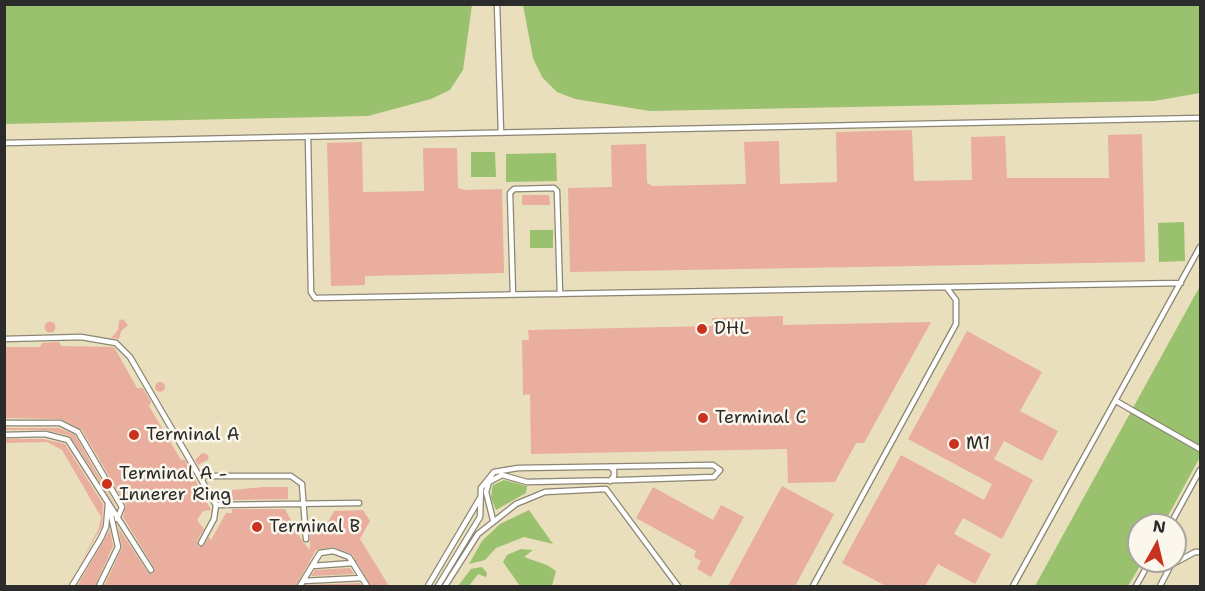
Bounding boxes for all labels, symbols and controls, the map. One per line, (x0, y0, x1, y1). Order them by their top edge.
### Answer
place label: DHL (714, 318, 749, 340)
marker: DHL (695, 322, 709, 336)
place label: Terminal C (715, 407, 807, 429)
marker: Terminal C (696, 411, 710, 425)
place label: Terminal A (146, 424, 240, 446)
marker: Terminal A (127, 428, 141, 442)
place label: M1 (966, 433, 990, 455)
marker: M1 (947, 437, 961, 451)
place label: Terminal A - Innerer Ring (119, 463, 231, 506)
marker: Terminal A - Innerer Ring (100, 477, 114, 491)
north arrow (1127, 513, 1187, 573)
text: N (1152, 515, 1167, 538)
place label: Terminal B (269, 516, 360, 538)
marker: Terminal B (250, 520, 264, 534)

